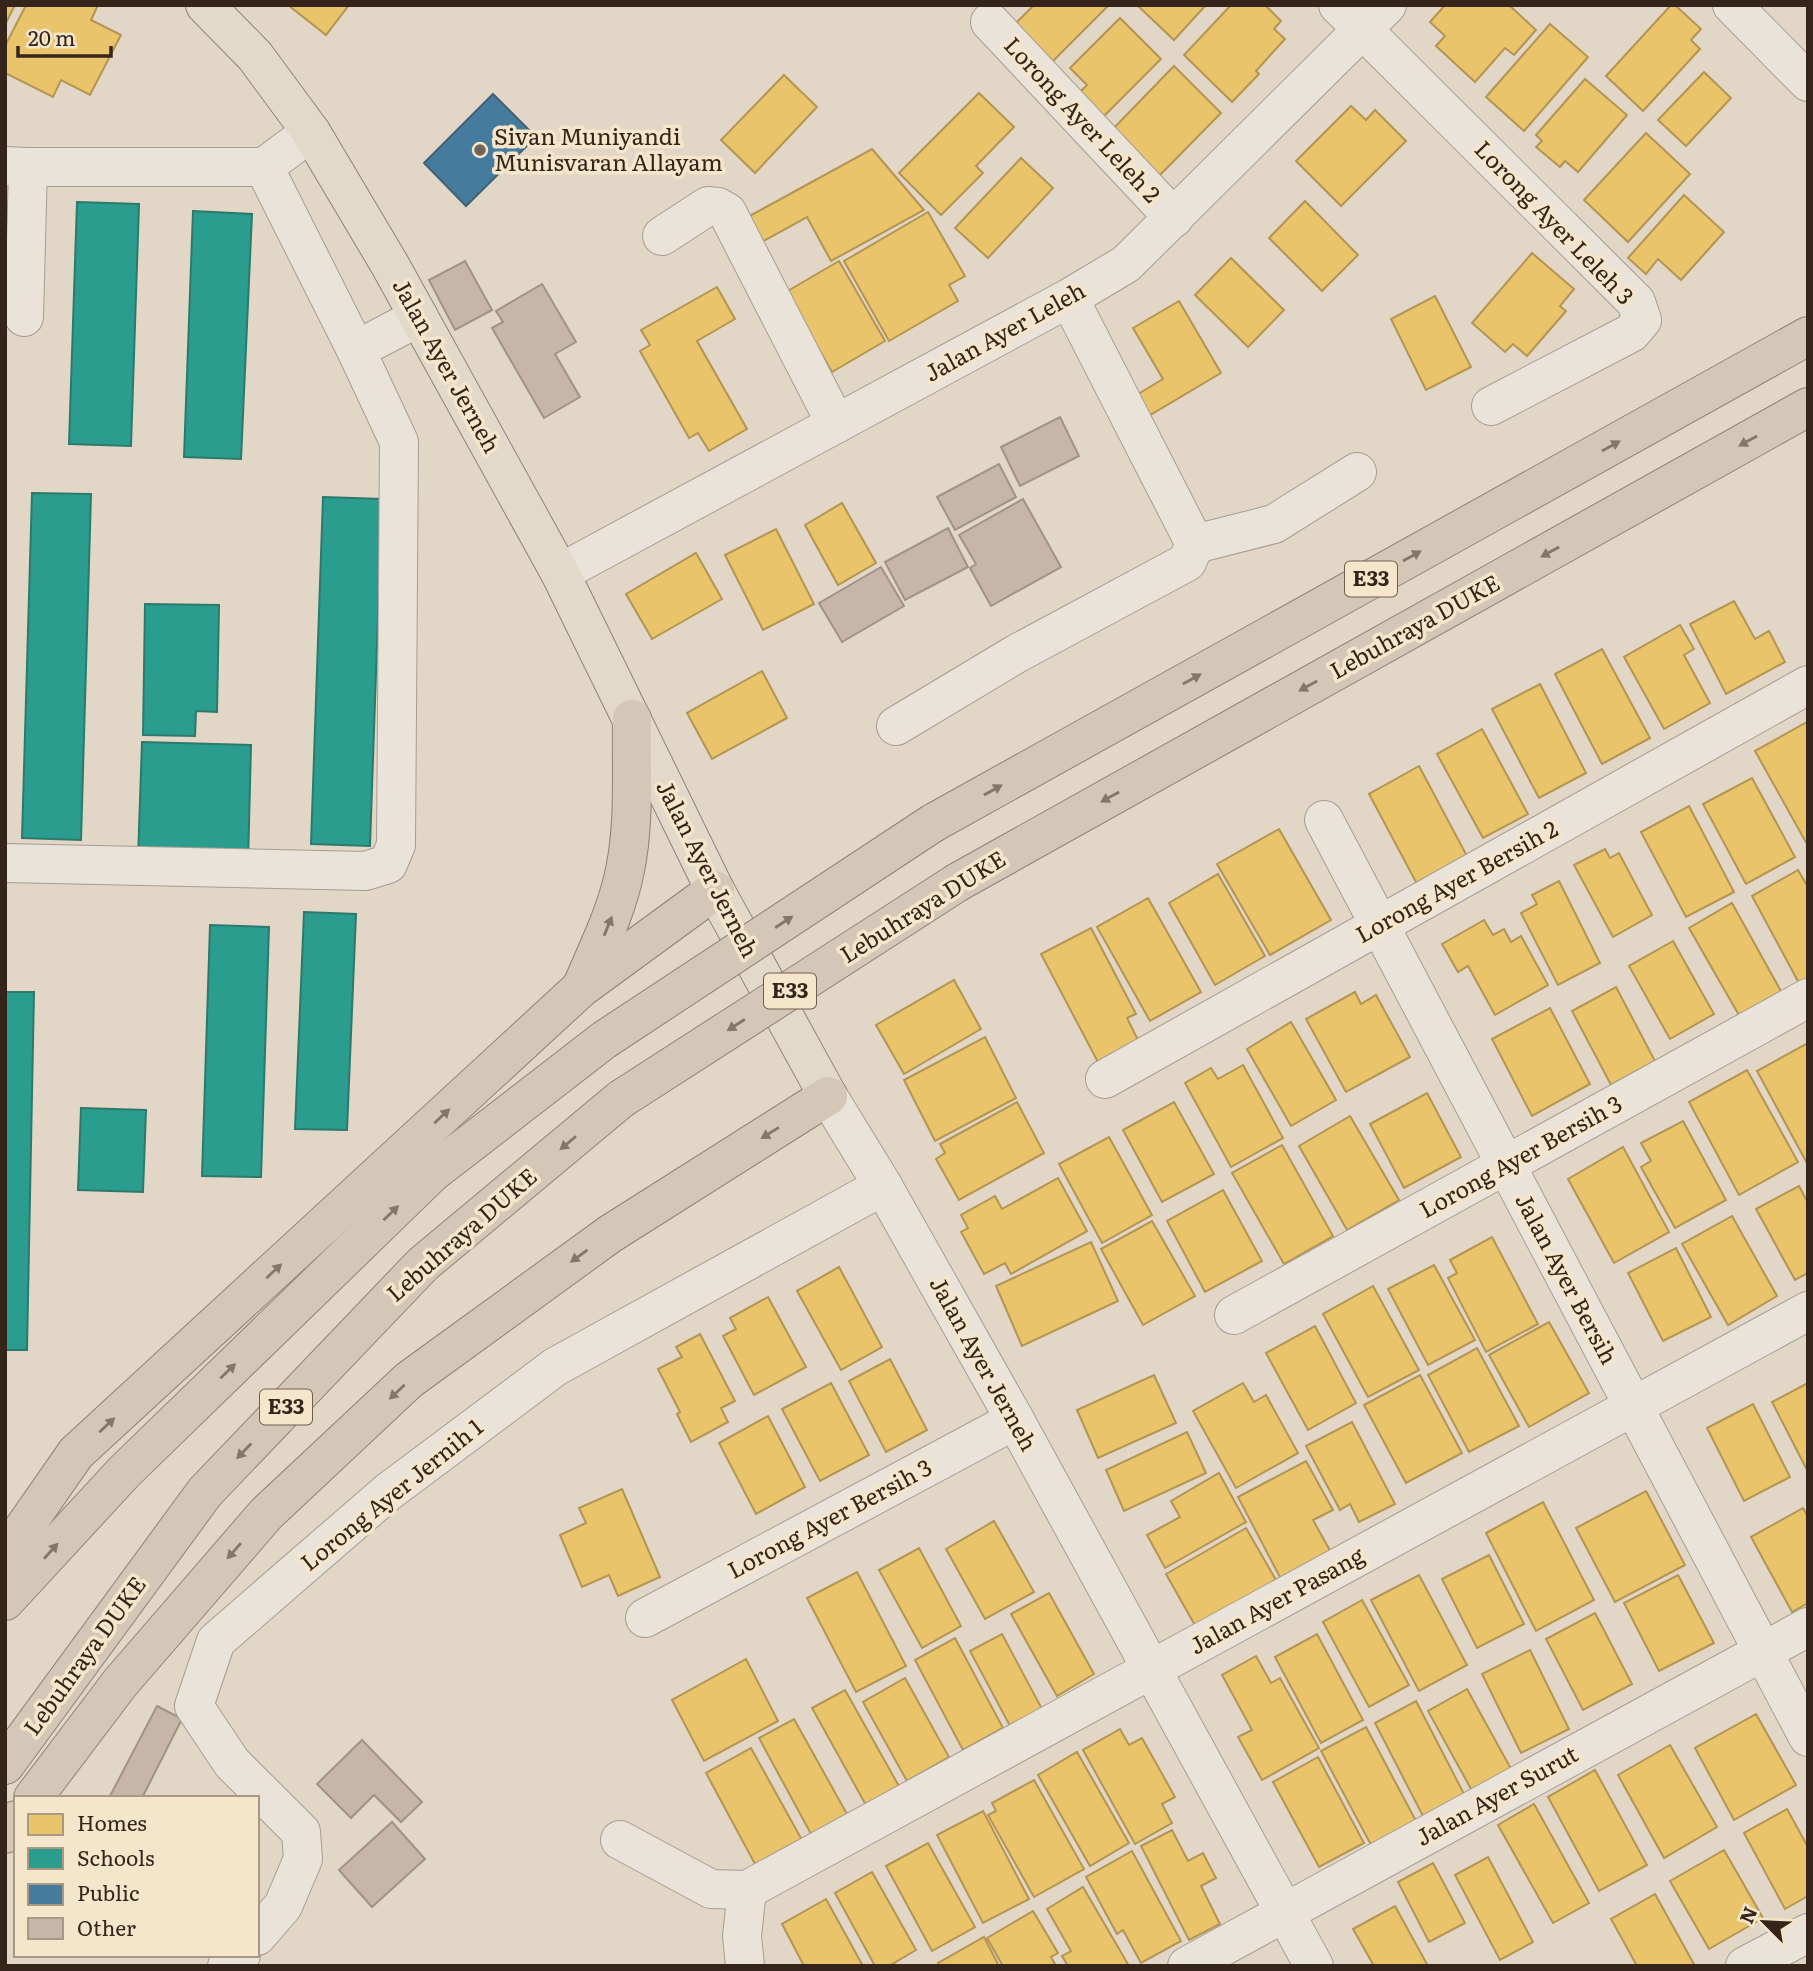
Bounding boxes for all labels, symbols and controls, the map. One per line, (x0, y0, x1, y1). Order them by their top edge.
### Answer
scale bar (18, 14, 110, 58)
text: 20 m (28, 21, 75, 52)
street label: Lorong Ayer Leleh 2 (997, 28, 1170, 209)
place label: Sivan Muniyandi Munisvaran Allayam (494, 118, 723, 178)
street label: Lorong Ayer Leleh 3 (1468, 132, 1643, 311)
marker: Sivan Muniyandi Munisvaran Allayam (472, 142, 488, 158)
street label: Jalan Ayer Jerneh (386, 271, 510, 459)
street label: Jalan Ayer Leleh (917, 272, 1091, 389)
one-way arrow (1738, 435, 1758, 447)
one-way arrow (1601, 440, 1620, 452)
one-way arrow (1540, 546, 1559, 558)
one-way arrow (1402, 550, 1422, 562)
road number: E33 (1345, 562, 1397, 596)
street label: Lebuhraya DUKE (1323, 564, 1505, 686)
one-way arrow (1182, 673, 1201, 685)
one-way arrow (1298, 680, 1318, 692)
street label: Jalan Ayer Jerneh (649, 773, 768, 963)
one-way arrow (983, 784, 1003, 796)
one-way arrow (1100, 791, 1119, 803)
street label: Lorong Ayer Bersih 2 (1349, 810, 1563, 950)
street label: Lebuhraya DUKE (833, 841, 1011, 970)
one-way arrow (603, 915, 614, 936)
one-way arrow (774, 915, 794, 928)
road number: E33 (764, 974, 816, 1009)
one-way arrow (727, 1018, 746, 1031)
street label: Lorong Ayer Bersih 3 (1412, 1085, 1628, 1225)
one-way arrow (433, 1109, 450, 1125)
one-way arrow (761, 1126, 780, 1139)
one-way arrow (560, 1135, 577, 1150)
street label: Lebuhraya DUKE (378, 1159, 543, 1308)
street label: Jalan Ayer Bersih (1508, 1186, 1627, 1370)
one-way arrow (382, 1205, 399, 1221)
one-way arrow (571, 1249, 589, 1264)
one-way arrow (265, 1263, 282, 1279)
street label: Jalan Ayer Jerneh (923, 1269, 1047, 1457)
one-way arrow (219, 1364, 236, 1380)
one-way arrow (389, 1383, 406, 1399)
road number: E33 (260, 1390, 312, 1424)
street label: Lorong Ayer Jernih 1 (292, 1409, 489, 1578)
one-way arrow (98, 1417, 115, 1433)
one-way arrow (235, 1442, 252, 1459)
street label: Lorong Ayer Bersih 3 (721, 1449, 937, 1586)
street label: Jalan Ayer Pasang (1182, 1537, 1370, 1661)
one-way arrow (227, 1542, 243, 1559)
one-way arrow (43, 1543, 59, 1560)
street label: Lebuhraya DUKE (14, 1568, 153, 1741)
street label: Jalan Ayer Surut (1409, 1735, 1584, 1853)
legend (14, 1796, 259, 1957)
text: Homes (77, 1806, 147, 1837)
text: Schools (77, 1841, 155, 1872)
text: Public (77, 1876, 139, 1907)
north arrow (1729, 1887, 1799, 1957)
text: N (1732, 1902, 1764, 1928)
text: Other (77, 1911, 136, 1942)

